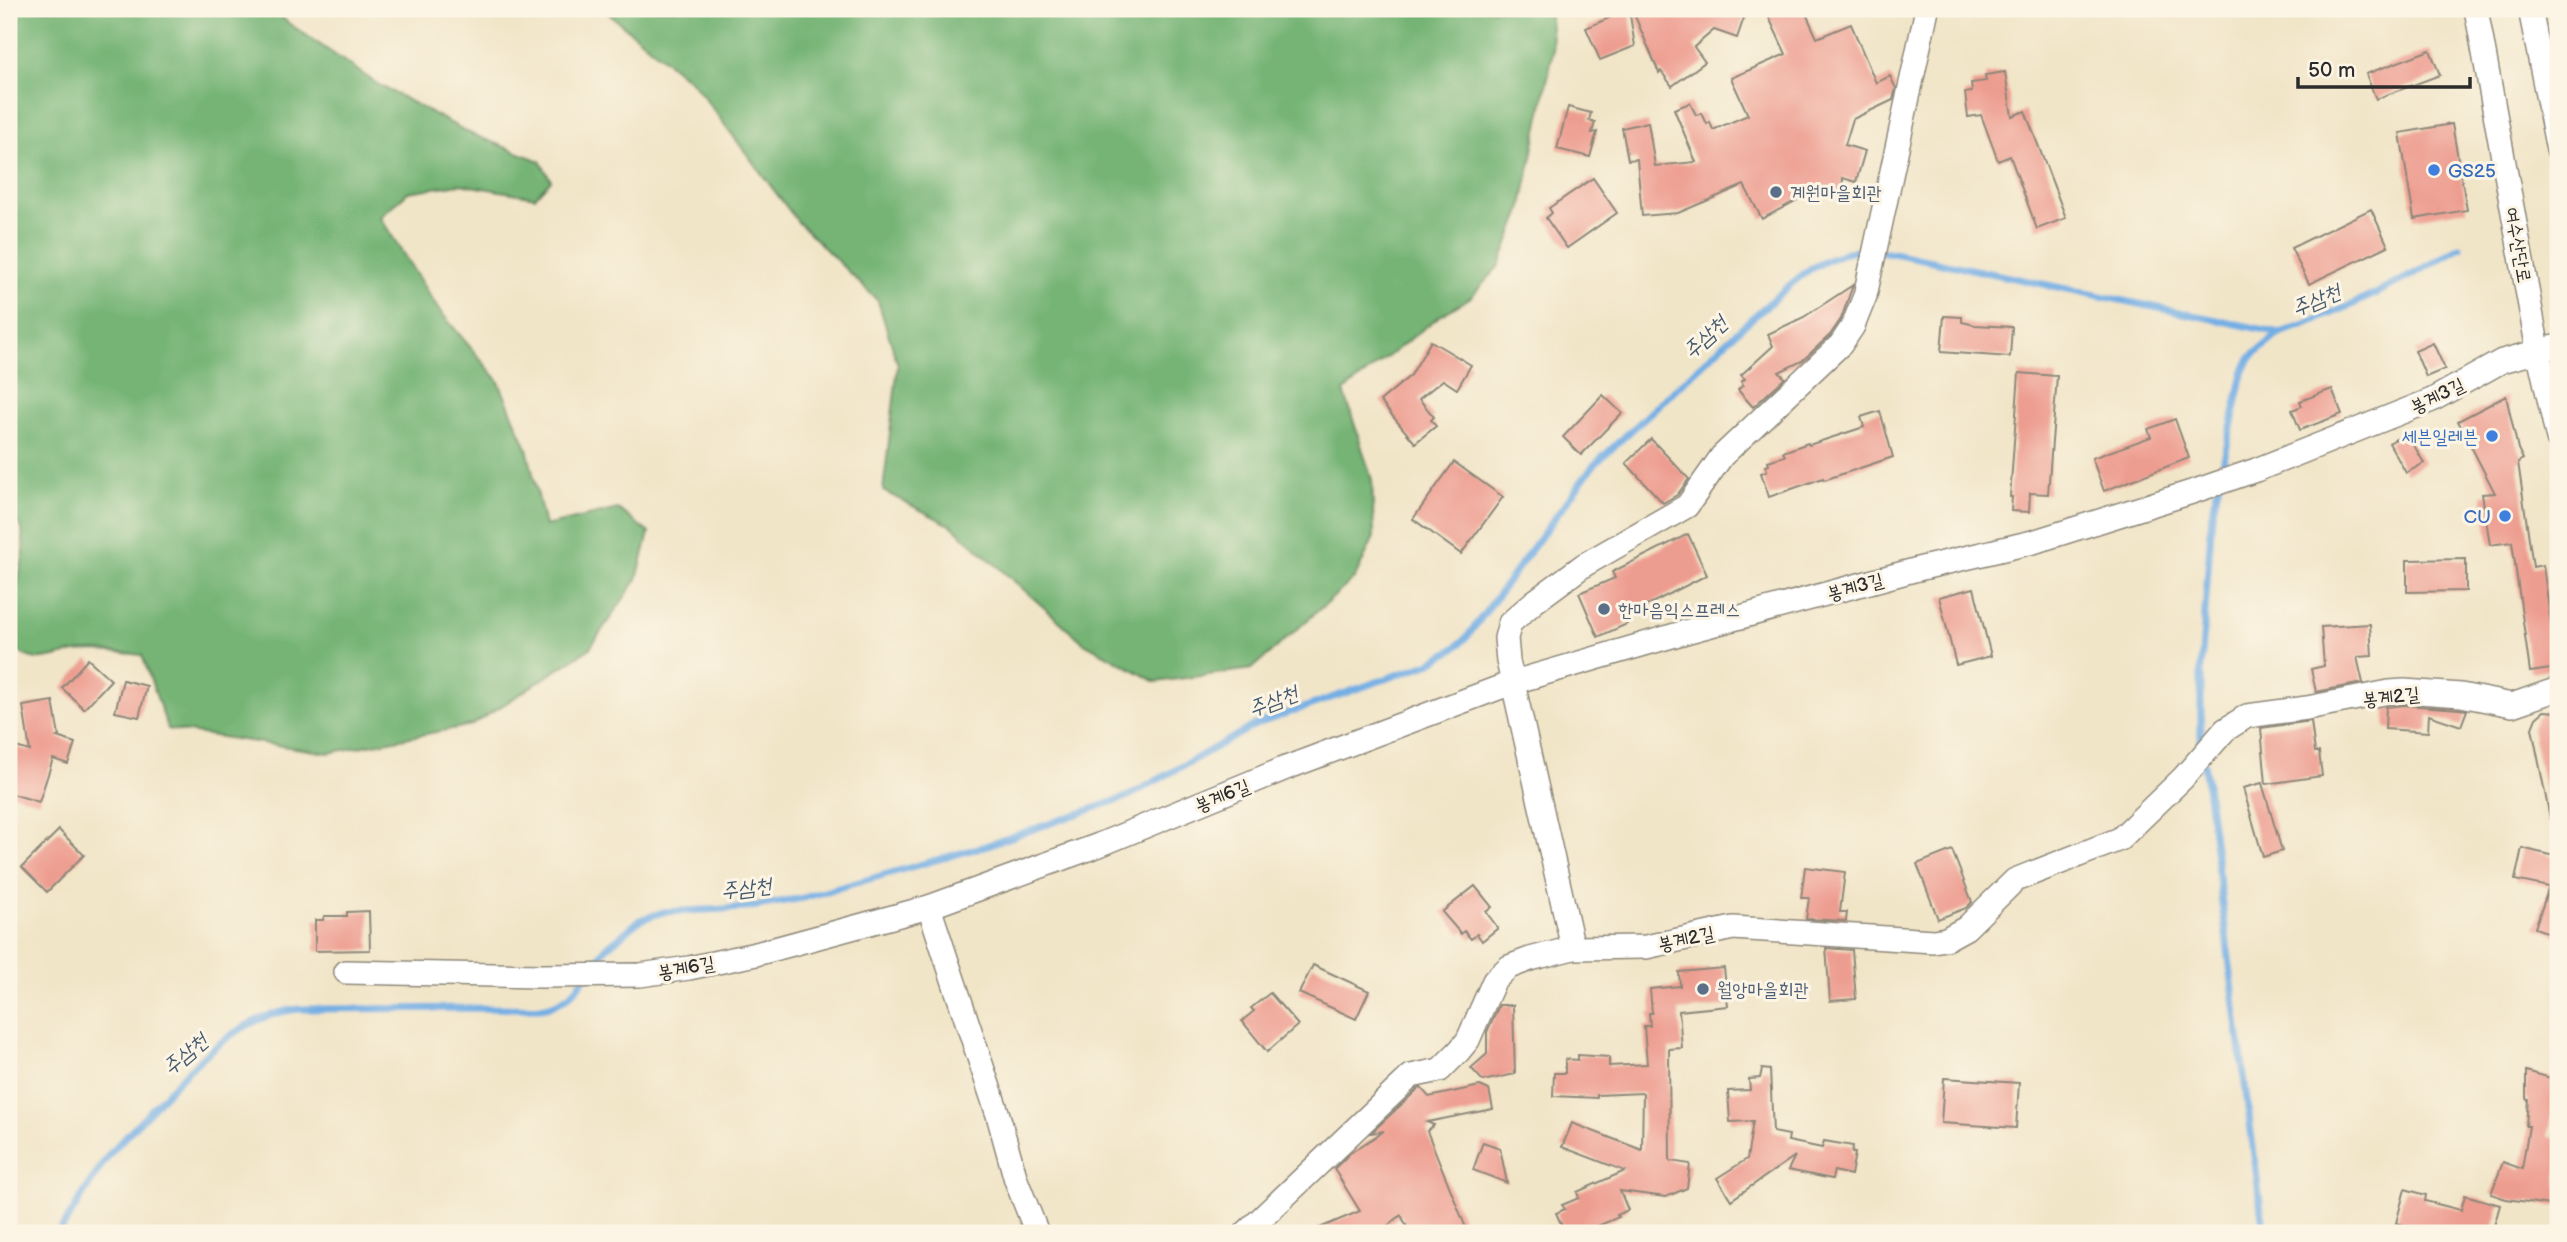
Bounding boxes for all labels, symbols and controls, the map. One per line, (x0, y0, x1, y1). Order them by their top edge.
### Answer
scale bar (2298, 46, 2469, 90)
text: 50 m (2308, 58, 2355, 83)
place label: GS25 (2448, 160, 2496, 183)
marker: GS25 (2426, 162, 2442, 178)
place label: 계원마을회관 (1790, 182, 1882, 205)
marker: 계원마을회관 (1768, 184, 1784, 200)
street label: 여수산단로 (2500, 206, 2535, 285)
water label: 주삼천 (2288, 278, 2346, 322)
water label: 주삼천 (1678, 310, 1734, 364)
street label: 봉계3길 (2407, 373, 2469, 419)
place label: 세븐일레븐 (2402, 426, 2478, 449)
marker: 세븐일레븐 (2484, 428, 2500, 444)
place label: CU (2464, 506, 2491, 529)
marker: CU (2497, 508, 2513, 524)
street label: 봉계3길 (1825, 569, 1886, 606)
place label: 한마음익스프레스 (1618, 599, 1740, 622)
marker: 한마음익스프레스 (1596, 601, 1612, 617)
water label: 주삼천 (1245, 680, 1303, 722)
street label: 봉계2길 (2362, 683, 2421, 712)
street label: 봉계6길 (1192, 775, 1254, 818)
water label: 주삼천 (719, 873, 775, 904)
street label: 봉계2길 (1656, 922, 1717, 957)
street label: 봉계6길 (656, 952, 717, 985)
place label: 월앙마을회관 (1717, 979, 1809, 1002)
marker: 월앙마을회관 (1695, 981, 1711, 997)
water label: 주삼천 (158, 1027, 214, 1080)

